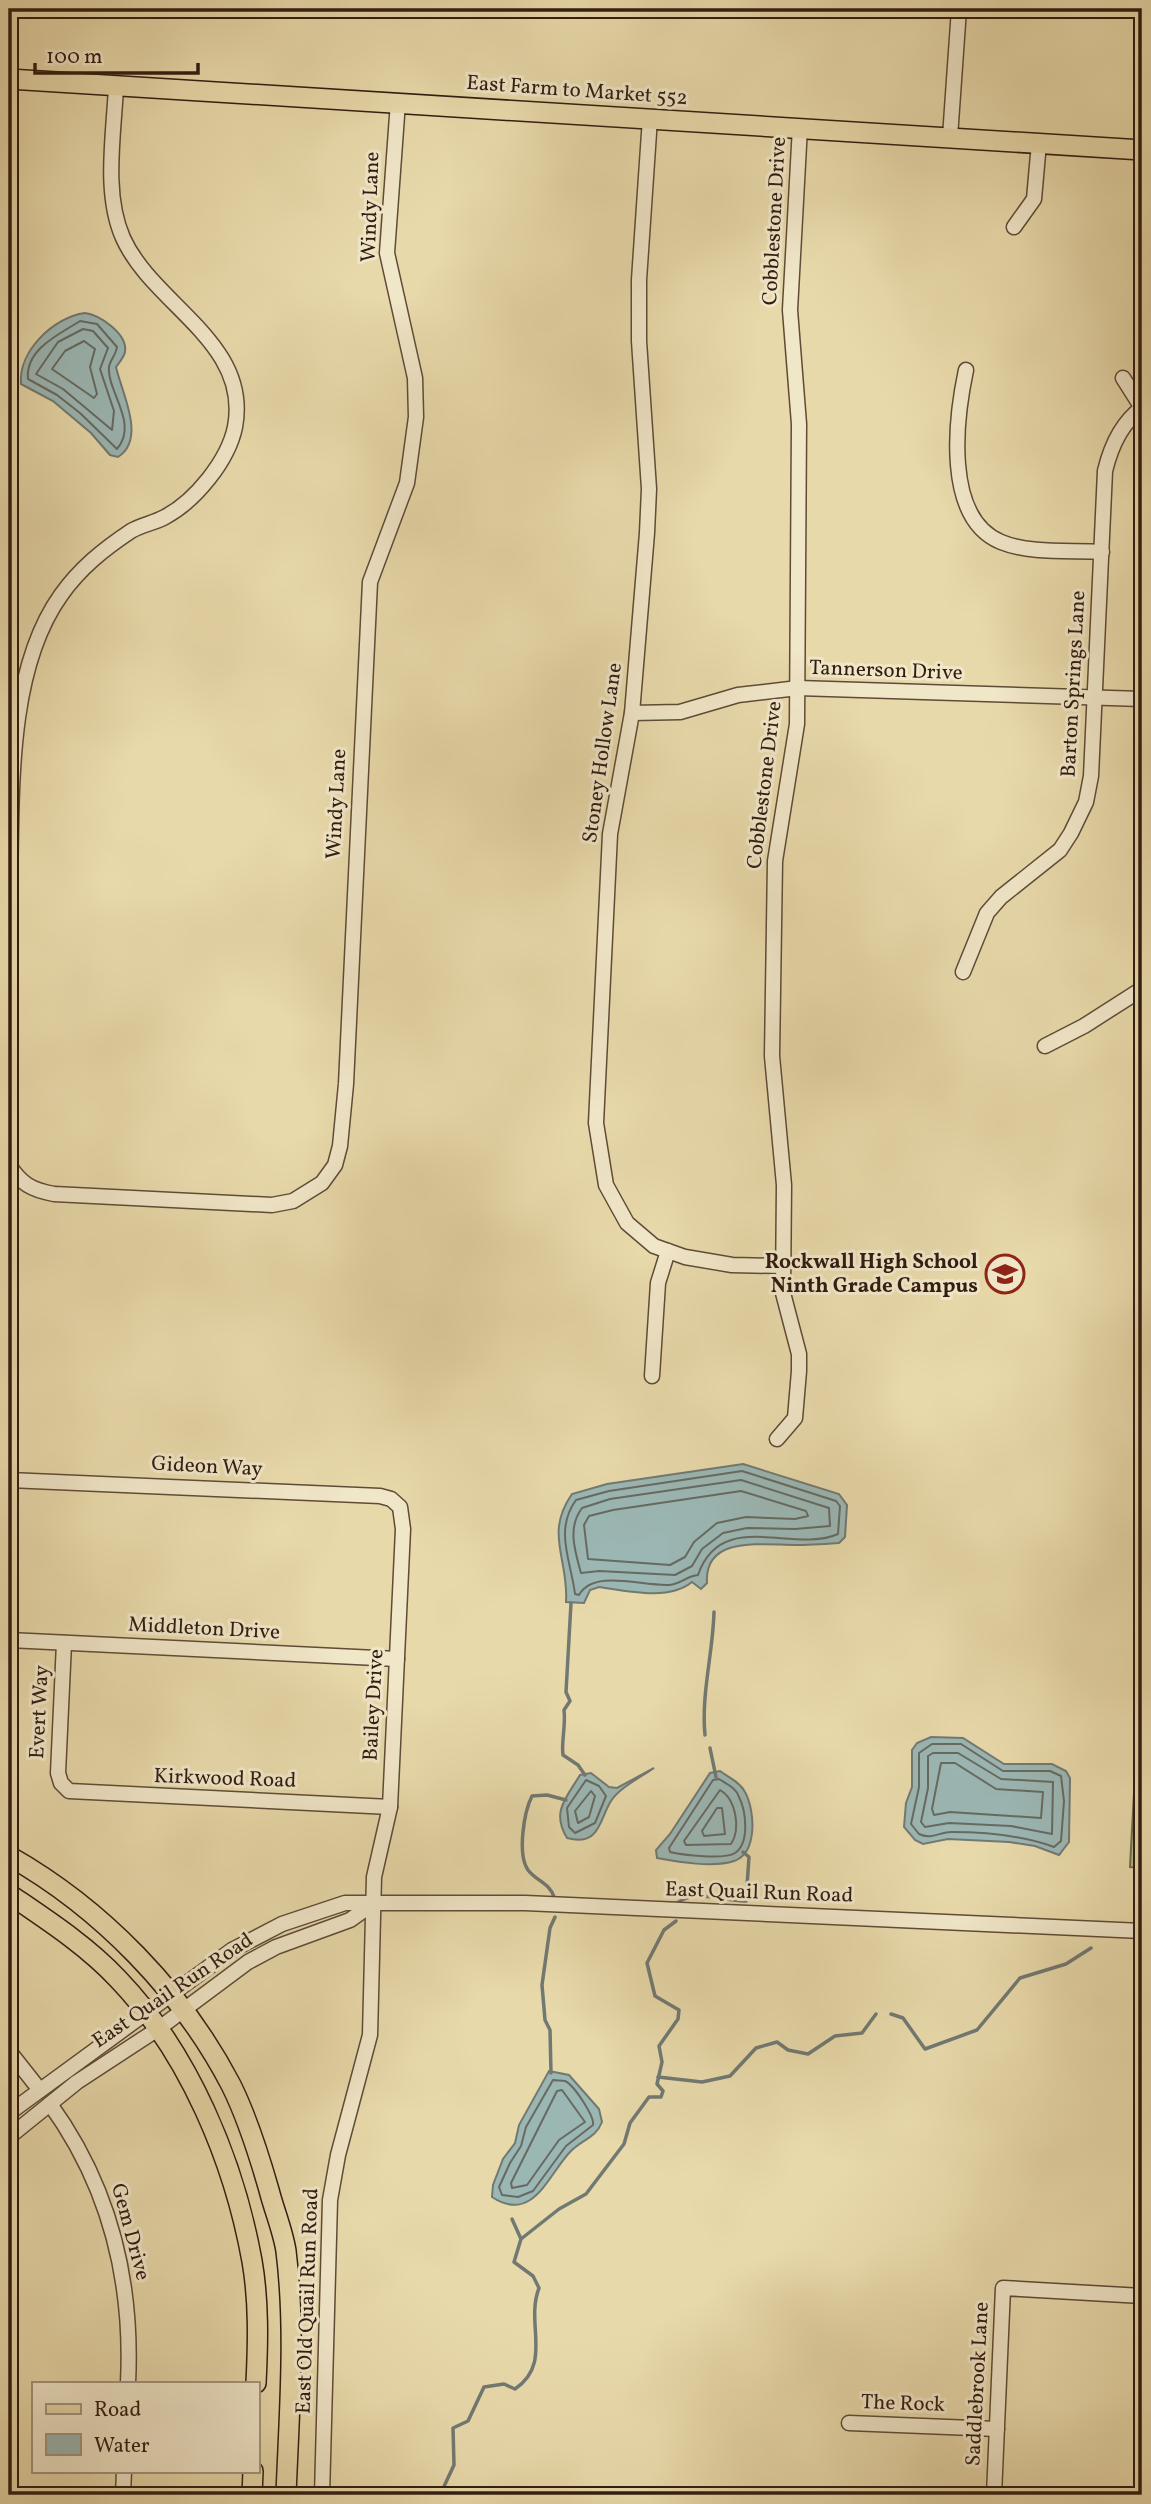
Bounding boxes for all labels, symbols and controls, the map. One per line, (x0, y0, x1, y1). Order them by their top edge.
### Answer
scale bar (35, 32, 198, 76)
text: 100 m (46, 43, 103, 72)
street label: East Farm to Market 552 (465, 69, 689, 113)
street label: Cobblestone Drive (756, 136, 794, 306)
street label: Windy Lane (355, 151, 387, 263)
street label: Barton Springs Lane (1055, 590, 1093, 778)
street label: Tannerson Drive (809, 654, 963, 688)
street label: Stoney Hollow Lane (576, 661, 630, 845)
street label: Cobblestone Drive (740, 699, 790, 871)
street label: Windy Lane (320, 748, 354, 860)
place label: Rockwall High School Ninth Grade Campus (765, 1248, 978, 1301)
school or university icon: Rockwall High School Ninth Grade Campus (984, 1253, 1026, 1295)
street label: Gideon Way (151, 1450, 264, 1484)
street label: Middleton Drive (127, 1611, 281, 1647)
street label: Bailey Drive (357, 1648, 391, 1762)
street label: Evert Way (23, 1664, 57, 1760)
street label: Kirkwood Road (153, 1762, 297, 1796)
street label: East Quail Run Road (664, 1875, 854, 1911)
street label: East Quail Run Road (87, 1926, 259, 2056)
street label: Gem Drive (103, 2180, 157, 2284)
street label: East Old Quail Run Road (290, 2187, 326, 2415)
street label: Saddlebrook Lane (959, 2301, 997, 2467)
legend (32, 2382, 259, 2472)
street label: The Rock (861, 2388, 946, 2420)
text: Road (94, 2396, 141, 2425)
text: Water (94, 2432, 150, 2461)

